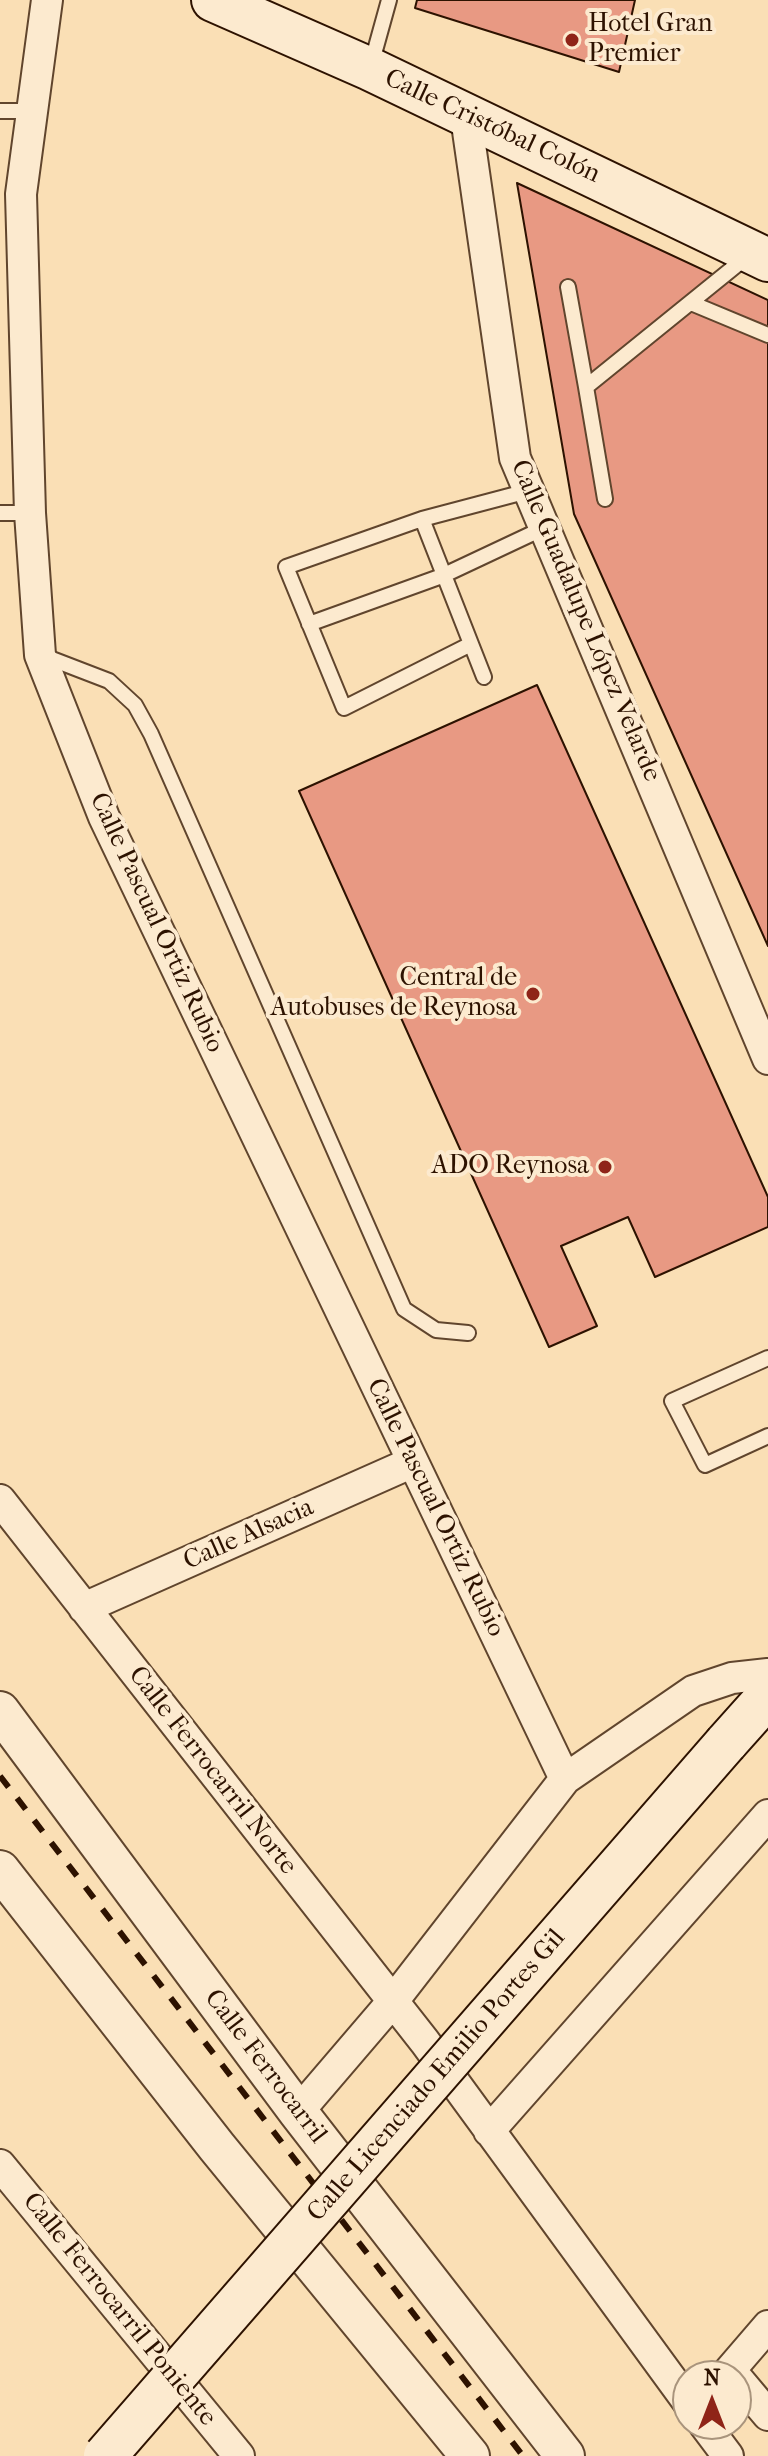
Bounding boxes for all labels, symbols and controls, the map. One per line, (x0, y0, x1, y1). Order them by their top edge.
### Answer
place label: Hotel Gran Premier (588, 9, 713, 70)
marker: Hotel Gran Premier (563, 31, 581, 49)
street label: Calle Cristóbal Colón (379, 63, 605, 191)
street label: Calle Guadalupe López Velarde (503, 456, 667, 786)
street label: Calle Pascual Ortiz Rubio (82, 788, 230, 1058)
place label: Central de Autobuses de Reynosa (271, 963, 517, 1024)
marker: Central de Autobuses de Reynosa (524, 985, 542, 1003)
place label: ADO Reynosa (432, 1151, 589, 1183)
marker: ADO Reynosa (596, 1158, 614, 1176)
street label: Calle Pascual Ortiz Rubio (359, 1374, 511, 1642)
street label: Calle Alsacia (179, 1492, 319, 1578)
street label: Calle Ferrocarril Norte (121, 1661, 303, 1881)
street label: Calle Licenciado Emilio Portes Gil (301, 1923, 573, 2229)
street label: Calle Ferrocarril (197, 1984, 333, 2150)
street label: Calle Ferrocarril Poniente (15, 2187, 223, 2433)
north arrow (672, 2360, 752, 2440)
text: N (704, 2365, 720, 2391)

